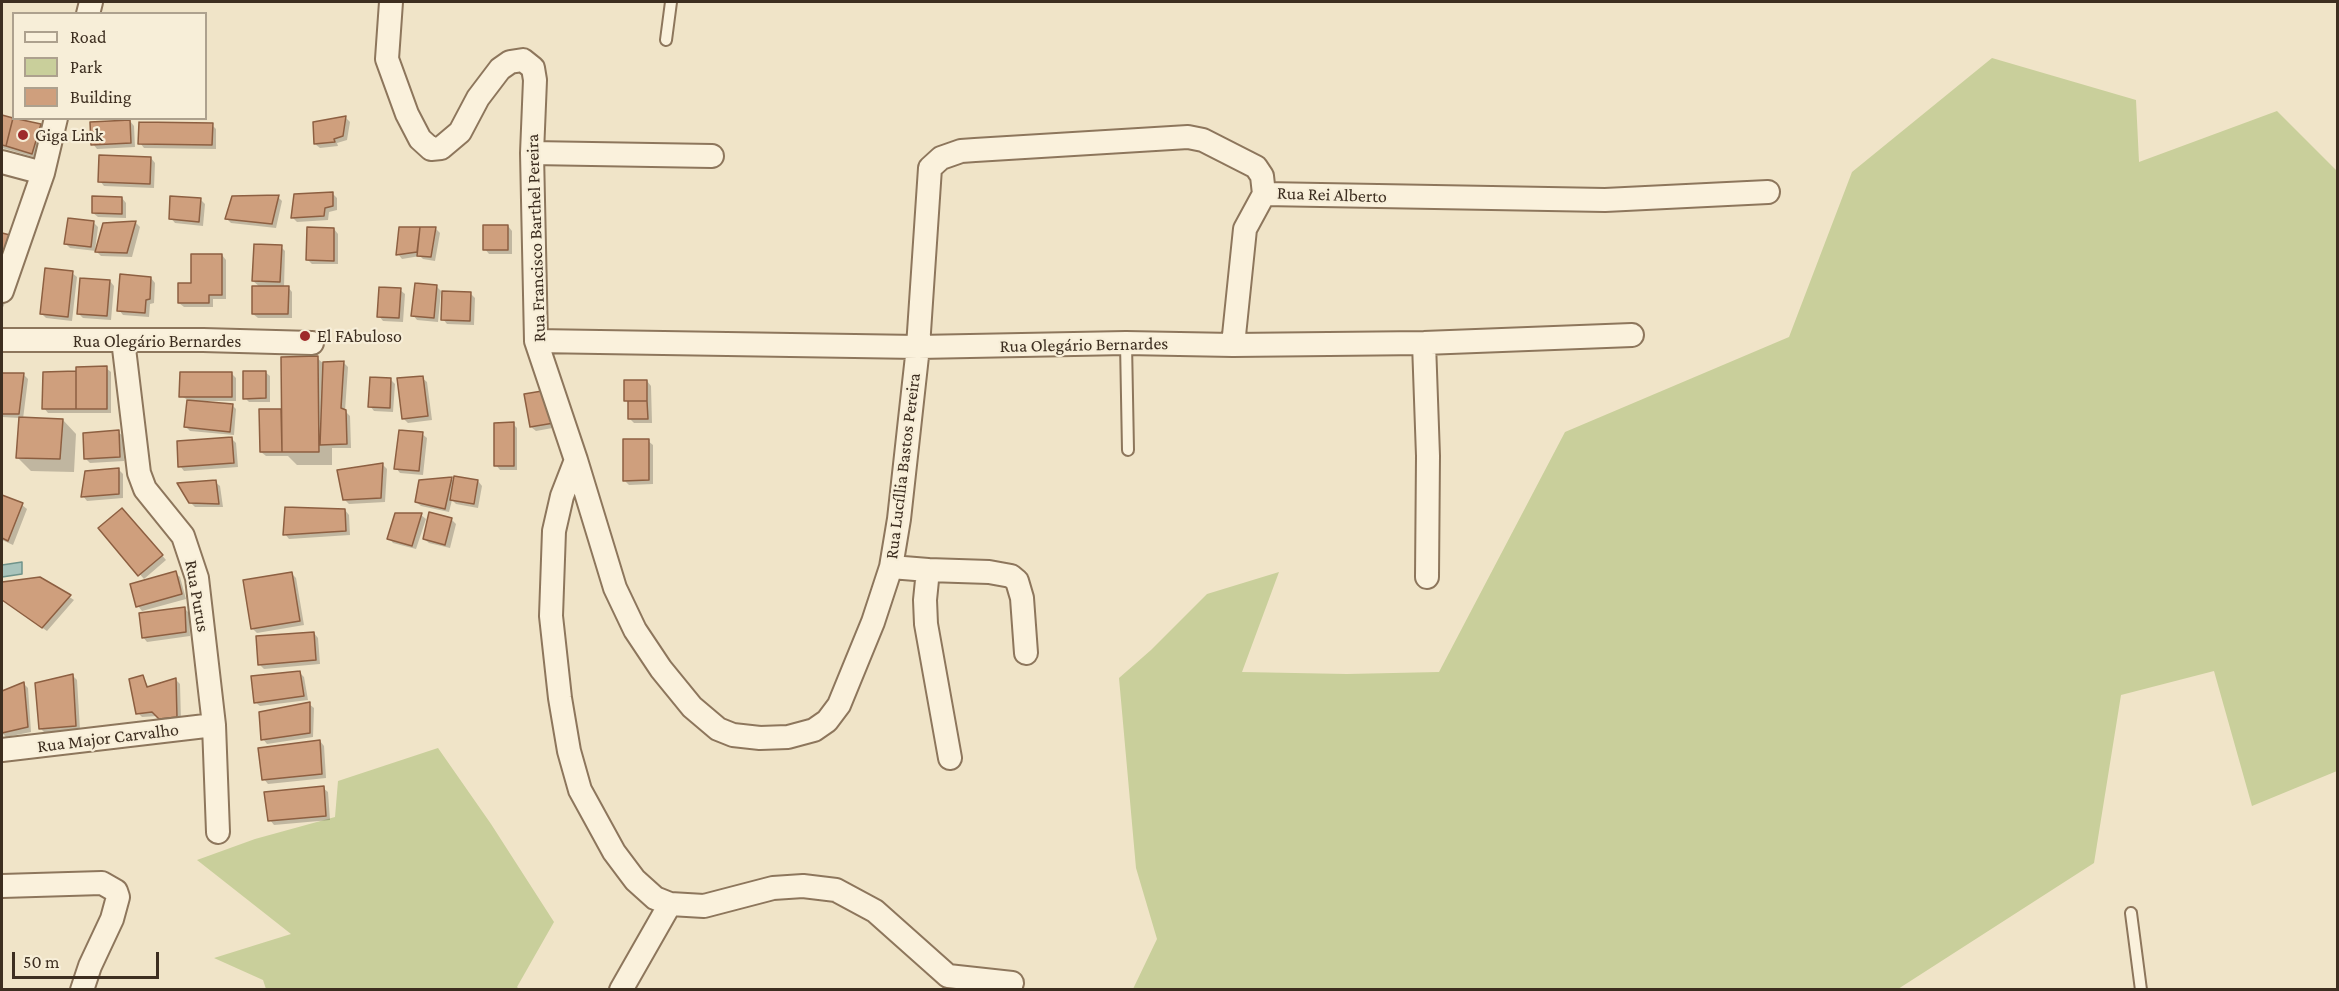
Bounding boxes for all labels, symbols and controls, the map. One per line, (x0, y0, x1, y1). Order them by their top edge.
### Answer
legend (12, 12, 207, 120)
text: Road (70, 27, 107, 47)
text: Park (70, 57, 102, 77)
text: Building (70, 87, 131, 107)
place label: Giga Link (35, 124, 103, 146)
marker: Giga Link (16, 128, 30, 142)
street label: Rua Francisco Barthel Pereira (522, 133, 550, 343)
street label: Rua Rei Alberto (1277, 182, 1387, 208)
place label: El FAbuloso (317, 325, 402, 347)
marker: El FAbuloso (298, 329, 312, 343)
street label: Rua Olegário Bernardes (73, 330, 241, 352)
street label: Rua Olegário Bernardes (999, 333, 1169, 357)
street label: Rua Lucíllia Bastos Pereira (881, 372, 925, 560)
street label: Rua Purus (180, 558, 214, 634)
street label: Rua Major Carvalho (36, 719, 180, 757)
scale bar (15, 940, 162, 978)
text: 50 m (23, 952, 60, 972)

